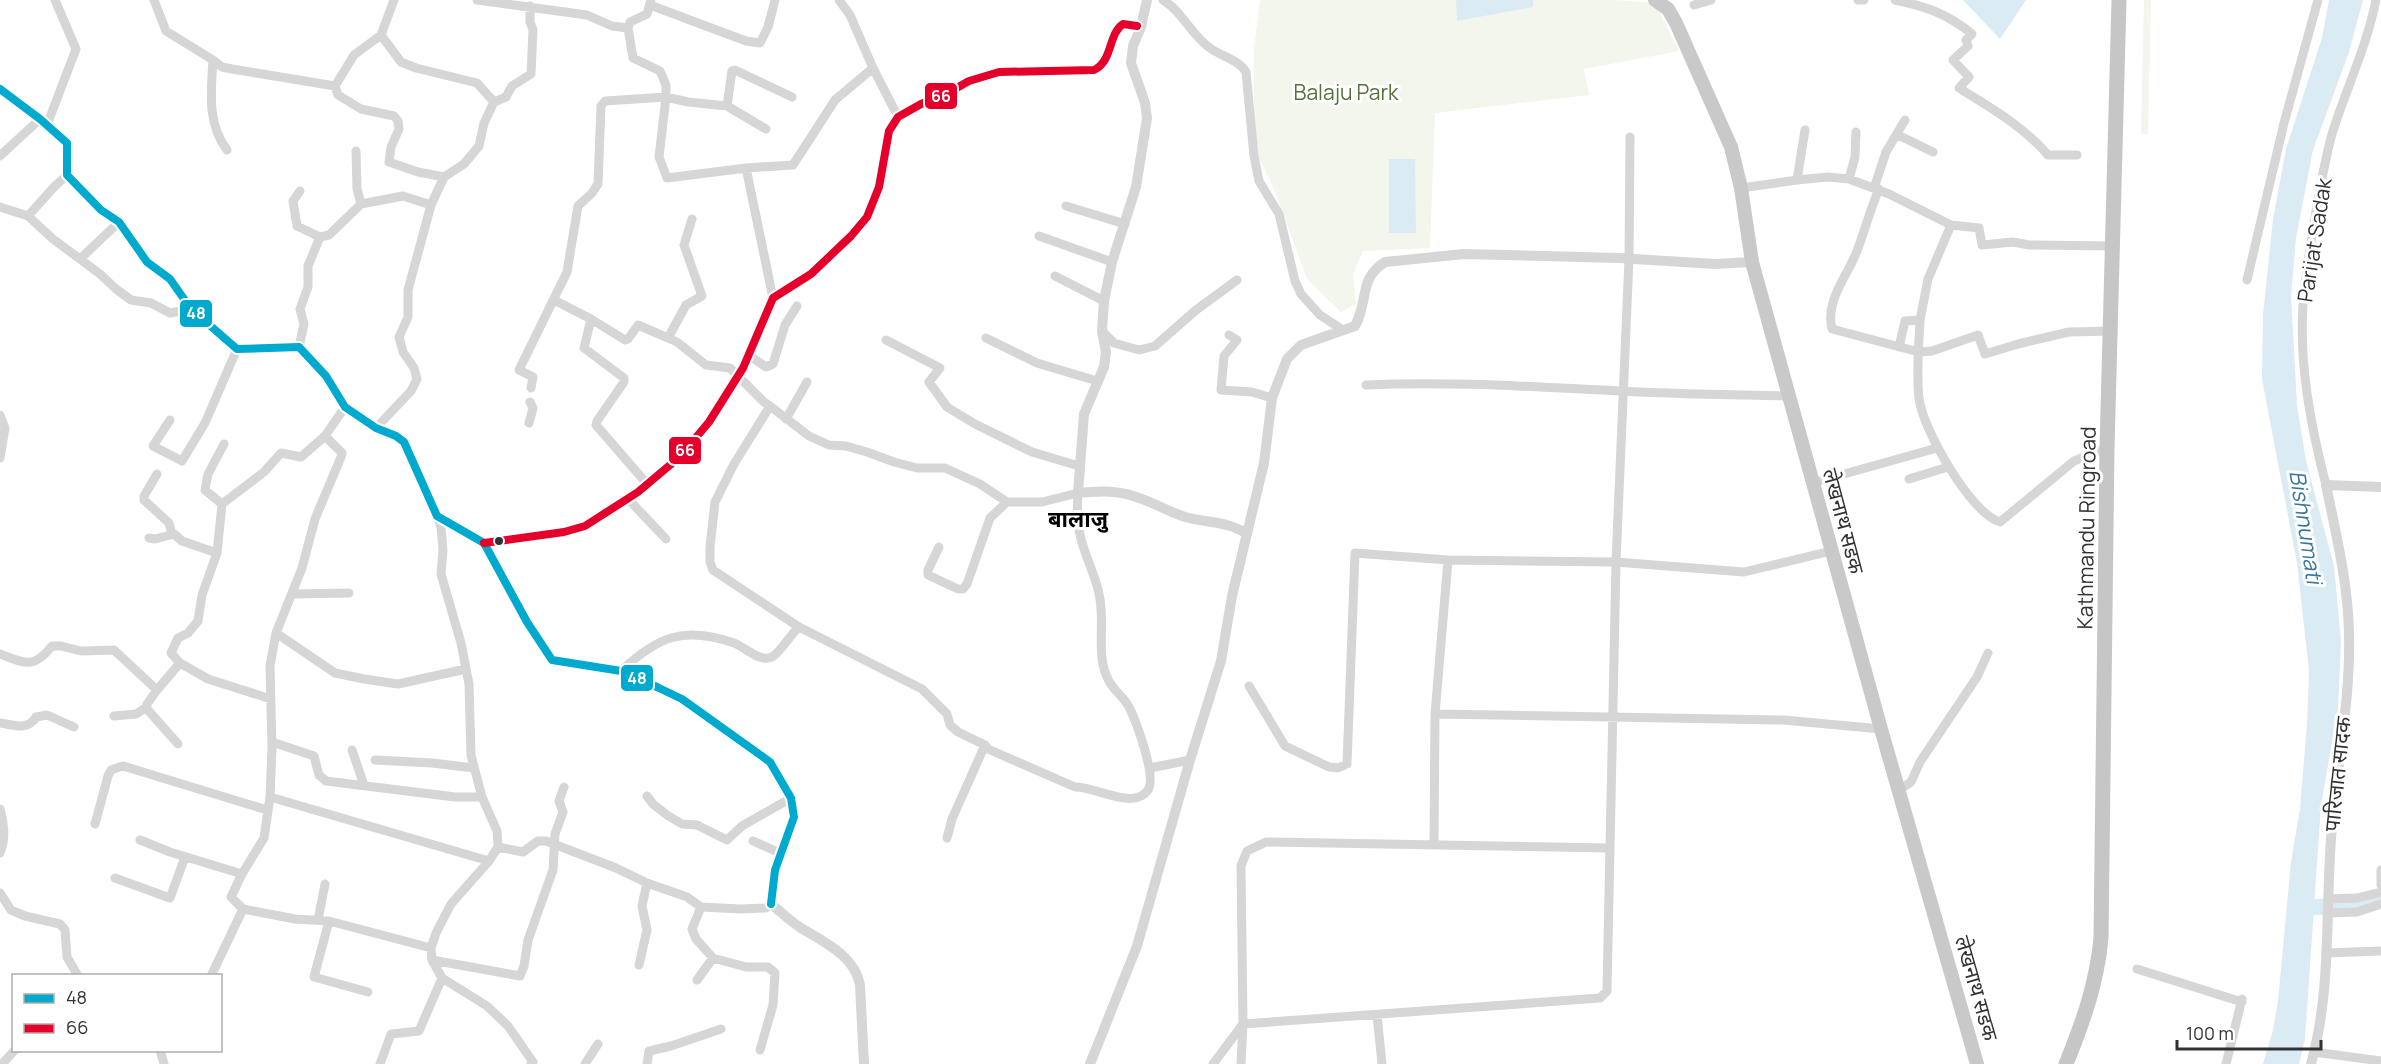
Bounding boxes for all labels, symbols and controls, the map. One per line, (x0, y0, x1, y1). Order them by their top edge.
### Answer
park label: Balaju Park (1294, 78, 1399, 106)
line badge: 66 (924, 82, 958, 110)
text: 66 (931, 85, 951, 107)
street label: Parijat Sadak (2290, 176, 2338, 304)
line badge: 48 (179, 299, 213, 328)
text: 48 (186, 302, 206, 324)
street label: Kathmandu Ringroad (2070, 426, 2102, 630)
line badge: 66 (668, 436, 702, 465)
text: 66 (675, 439, 695, 461)
street label: लेखनाथ सडक (1817, 465, 1872, 577)
water label: Bishnumati (2282, 468, 2330, 589)
district label: बालाजु (1048, 504, 1109, 534)
unlabelled marker (493, 535, 505, 547)
line badge: 48 (620, 664, 654, 692)
text: 48 (627, 667, 647, 689)
street label: पारिजात सादक (2317, 714, 2357, 833)
street label: लेखनाथ सडक (1949, 932, 2006, 1044)
legend (12, 974, 222, 1052)
text: 48 (66, 985, 87, 1009)
scale bar (2177, 1013, 2321, 1051)
text: 66 (66, 1015, 88, 1039)
text: 100 m (2186, 1021, 2234, 1045)

